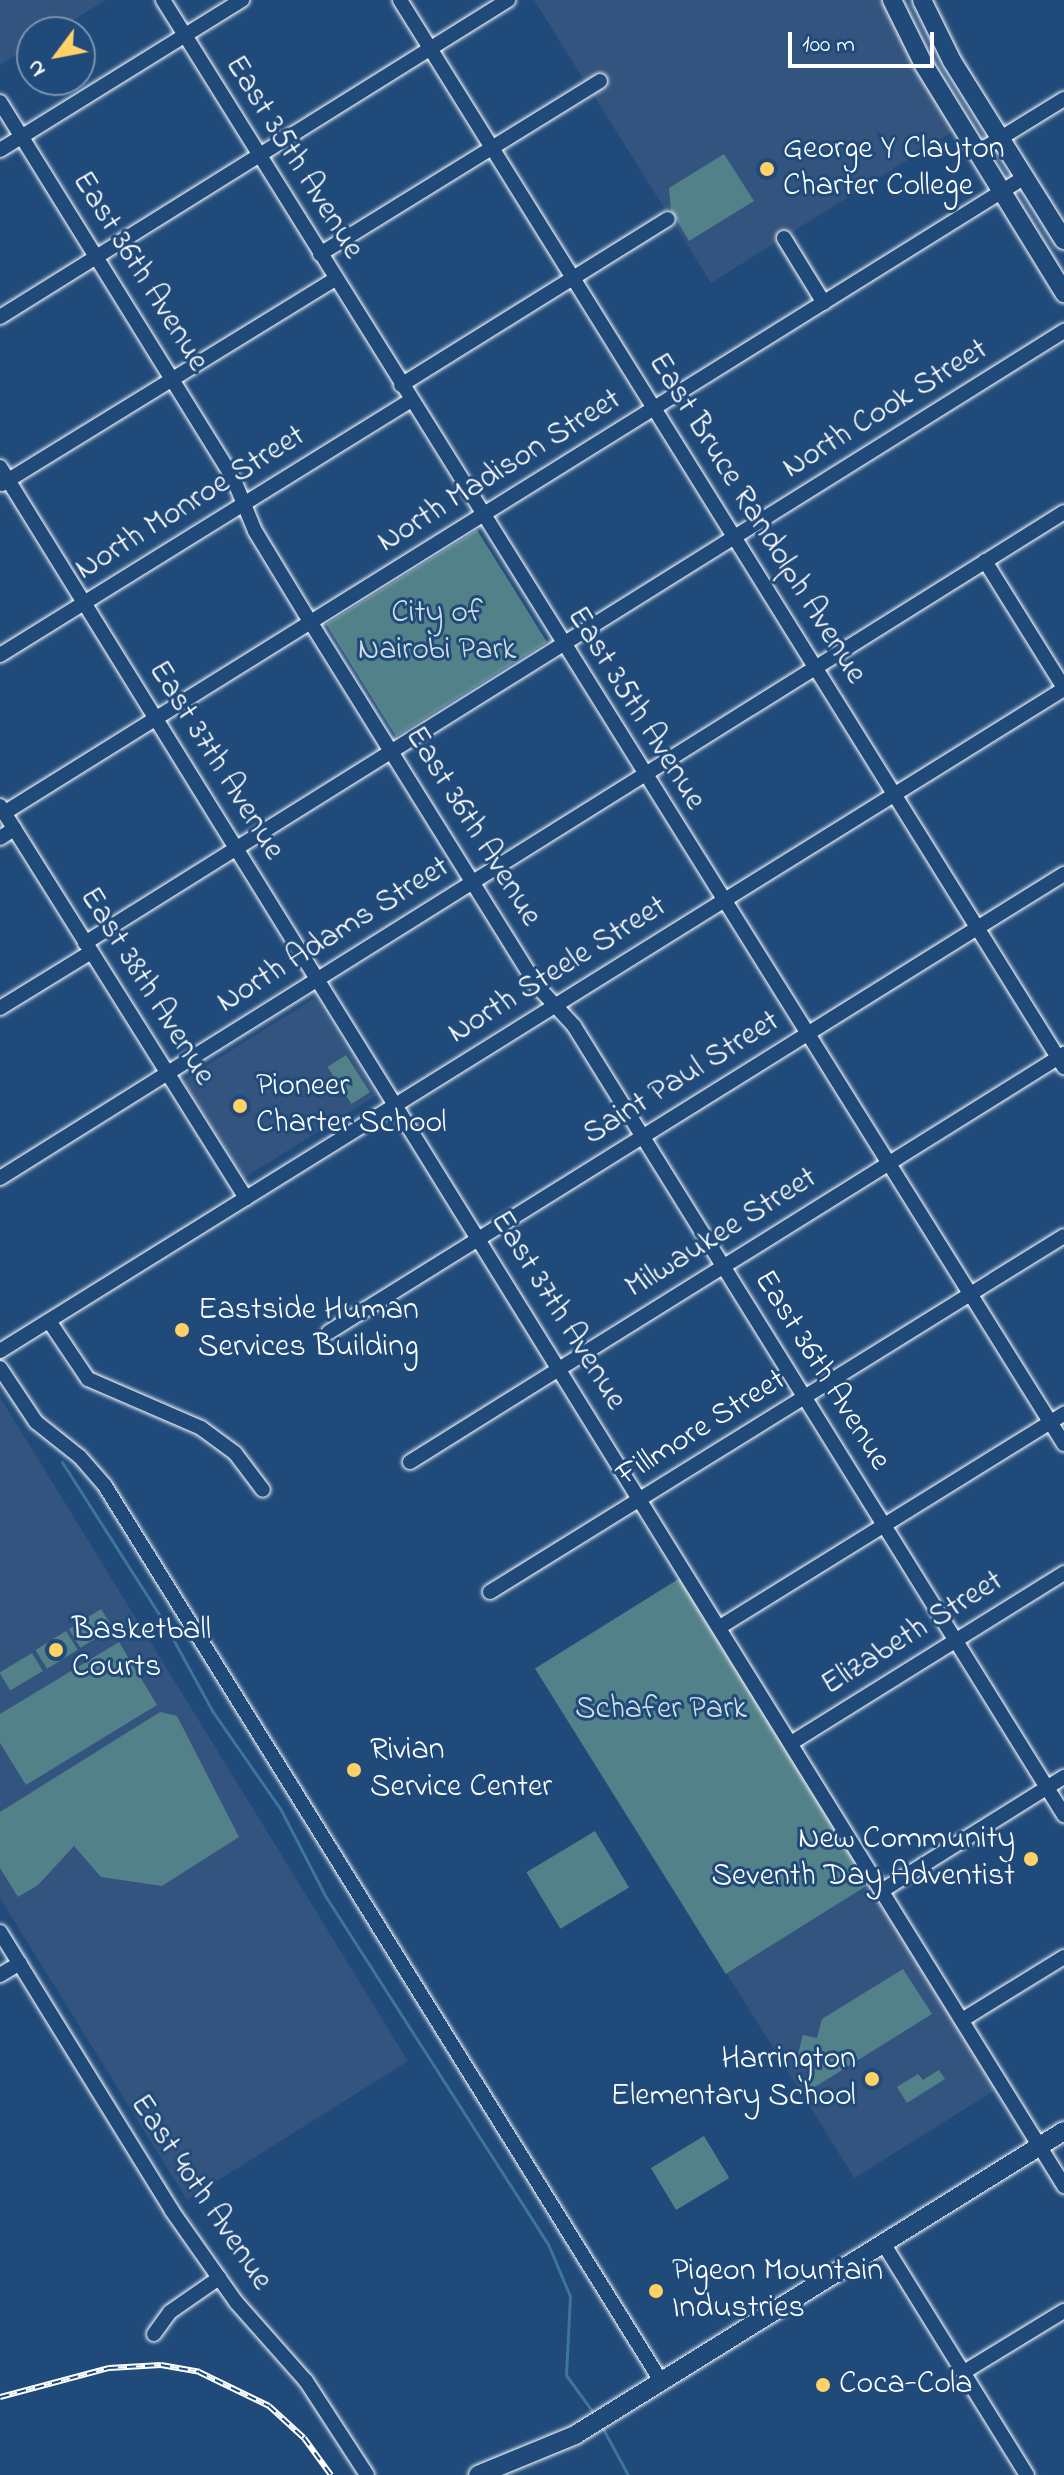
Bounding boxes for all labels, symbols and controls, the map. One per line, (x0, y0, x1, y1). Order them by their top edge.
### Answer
north arrow (16, 16, 96, 96)
scale bar (792, 16, 938, 66)
text: 100 m (802, 28, 855, 63)
street label: East 35th Avenue (215, 49, 371, 267)
text: N (20, 53, 55, 82)
place label: George Y Clayton Charter College (783, 132, 1005, 207)
marker: George Y Clayton Charter College (758, 160, 776, 178)
street label: East 36th Avenue (62, 165, 216, 379)
street label: North Cook Street (776, 332, 996, 488)
street label: East Bruce Randolph Avenue (638, 346, 874, 692)
street label: North Madison Street (371, 382, 629, 562)
street label: North Monroe Street (69, 418, 313, 590)
park label: City of Nairobi Park (358, 596, 516, 671)
street label: East 35th Avenue (557, 600, 713, 818)
street label: East 37th Avenue (138, 654, 292, 868)
street label: East 36th Avenue (395, 720, 549, 934)
street label: North Adams Street (211, 849, 457, 1023)
street label: East 38th Avenue (70, 881, 222, 1093)
street label: North Steele Street (442, 888, 674, 1054)
street label: Saint Paul Street (577, 1003, 787, 1155)
place label: Pioneer Charter School (256, 1069, 447, 1144)
marker: Pioneer Charter School (231, 1097, 249, 1115)
street label: Milwaukee Street (619, 1160, 825, 1308)
street label: East 37th Avenue (480, 1204, 634, 1418)
street label: East 36th Avenue (744, 1264, 898, 1478)
place label: Eastside Human Services Building (198, 1293, 419, 1368)
marker: Eastside Human Services Building (173, 1321, 191, 1339)
street label: Fillmore Street (611, 1362, 793, 1496)
street label: Elizabeth Street (815, 1563, 1011, 1705)
place label: Basketball Courts (72, 1613, 211, 1688)
marker: Basketball Courts (47, 1641, 65, 1659)
park label: Schafer Park (575, 1691, 747, 1729)
place label: Rivian Service Center (370, 1733, 552, 1808)
marker: Rivian Service Center (345, 1761, 363, 1779)
place label: New Community Seventh Day Adventist (712, 1822, 1015, 1897)
marker: New Community Seventh Day Adventist (1022, 1850, 1040, 1868)
place label: Harrington Elementary School (611, 2042, 856, 2117)
marker: Harrington Elementary School (863, 2070, 881, 2088)
street label: East 40th Avenue (120, 2088, 280, 2298)
place label: Pigeon Mountain Industries (672, 2254, 883, 2329)
marker: Pigeon Mountain Industries (647, 2282, 665, 2300)
place label: Coca-Cola (839, 2366, 973, 2404)
marker: Coca-Cola (814, 2376, 832, 2394)

